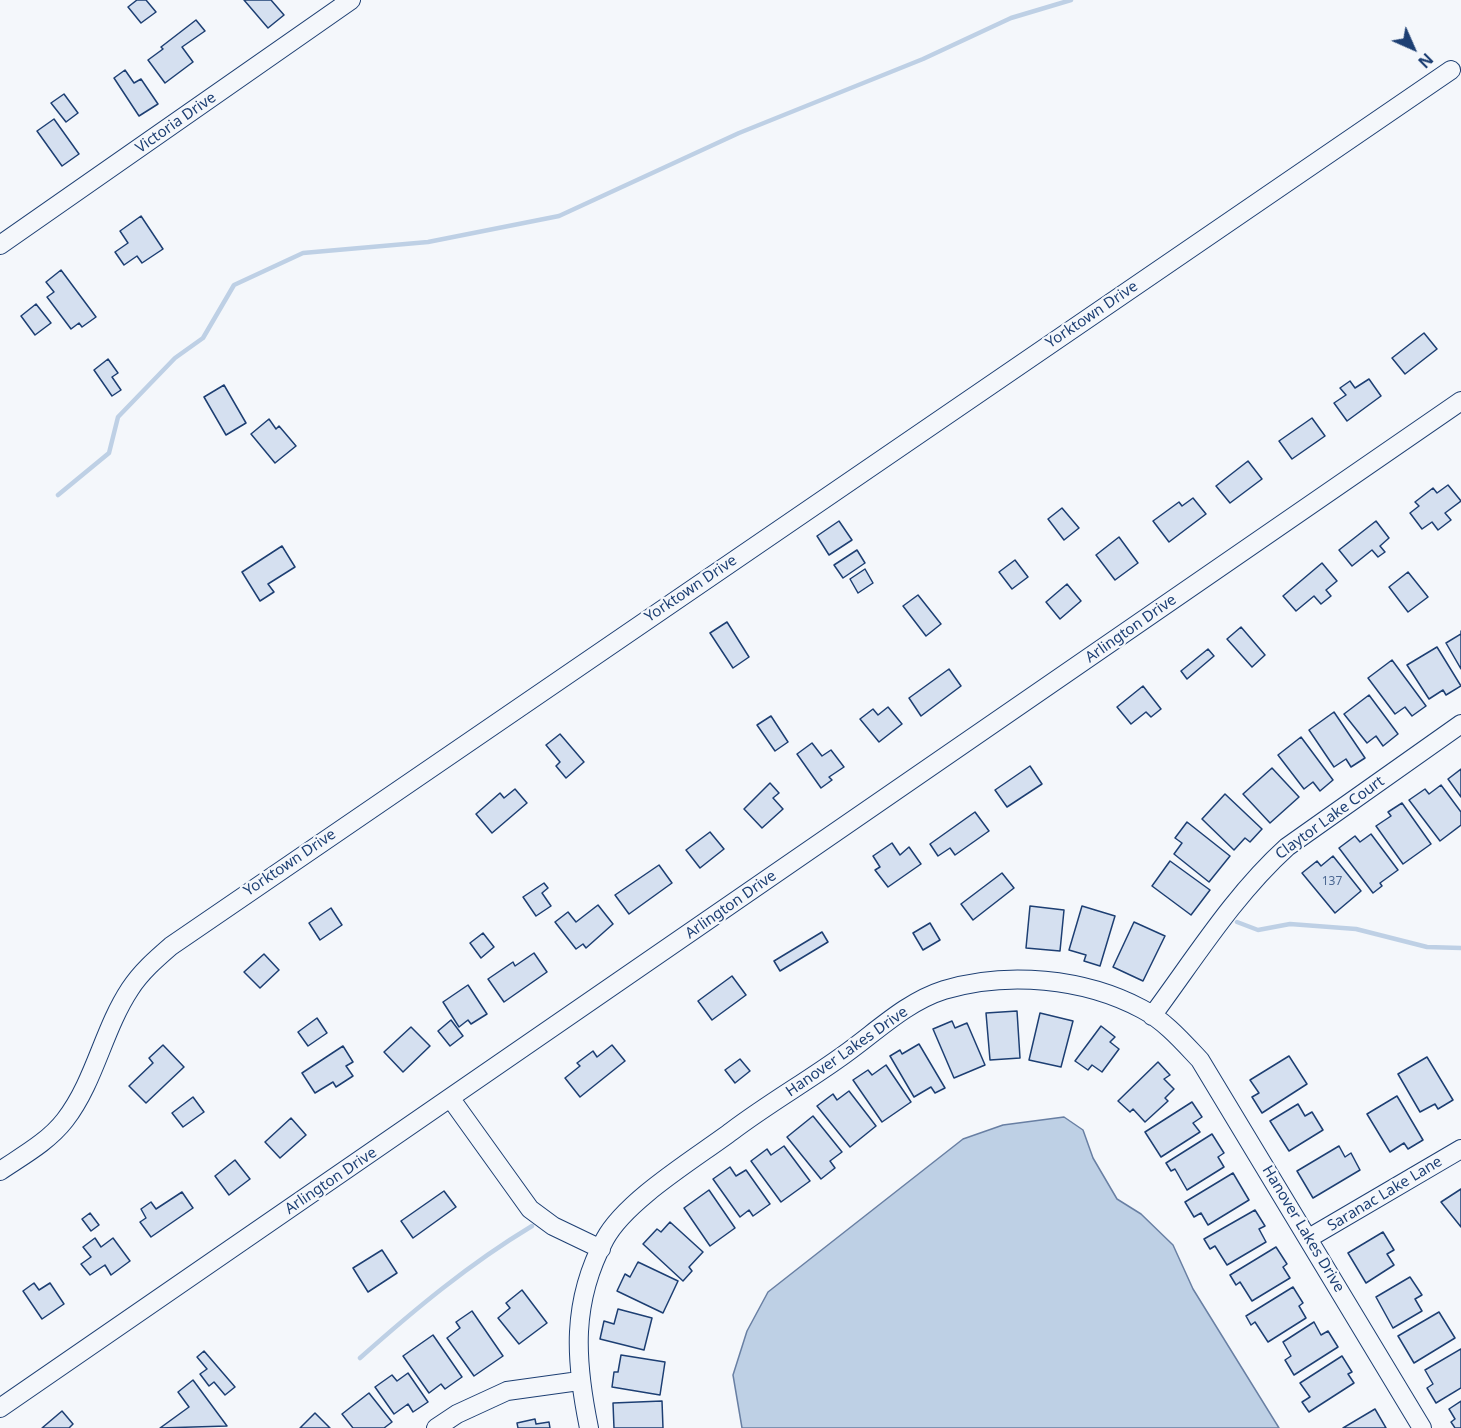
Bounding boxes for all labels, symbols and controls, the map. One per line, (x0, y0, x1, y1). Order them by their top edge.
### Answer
north arrow (1383, 18, 1443, 78)
text: N (1413, 48, 1438, 73)
street label: Victoria Drive (132, 89, 220, 157)
street label: Yorktown Drive (1043, 278, 1141, 352)
street label: Yorktown Drive (642, 552, 740, 626)
street label: Arlington Drive (1082, 591, 1180, 667)
street label: Claytor Lake Court (1272, 772, 1388, 864)
street label: Yorktown Drive (241, 826, 339, 900)
street label: Arlington Drive (682, 867, 780, 943)
house number: 137 (1322, 875, 1342, 889)
street label: Hanover Lakes Drive (783, 1003, 911, 1101)
street label: Arlington Drive (282, 1144, 380, 1218)
street label: Saranac Lake Lane (1324, 1153, 1446, 1235)
street label: Hanover Lakes Drive (1258, 1162, 1348, 1296)

